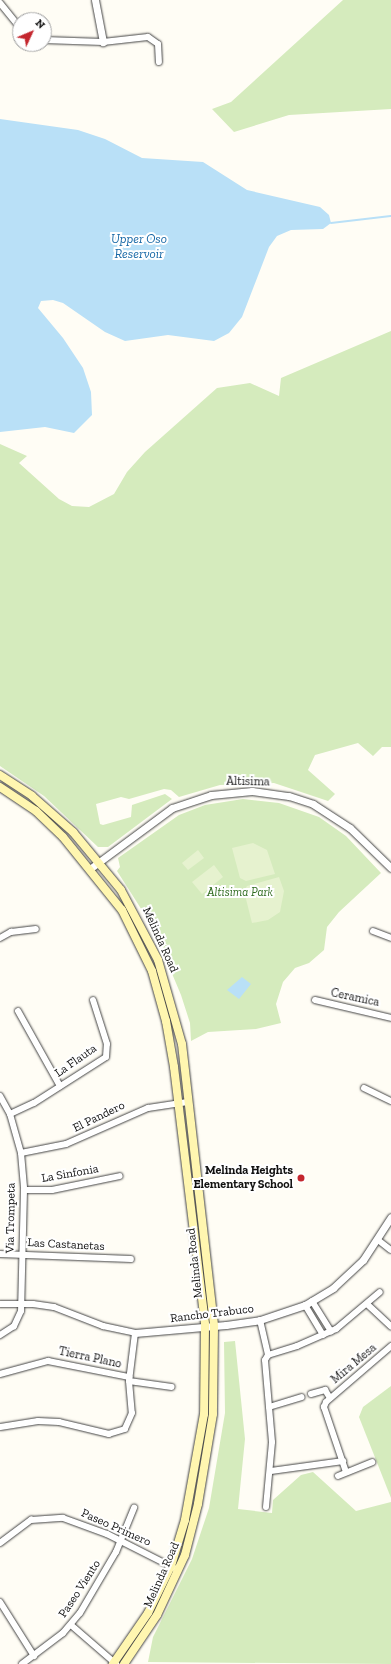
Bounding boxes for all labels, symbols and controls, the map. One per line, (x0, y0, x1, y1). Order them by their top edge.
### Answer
north arrow (12, 12, 52, 52)
text: N (33, 16, 48, 32)
water label: Upper Oso Reservoir (111, 232, 167, 263)
street label: Altisima (226, 774, 270, 790)
park label: Altisima Park (207, 886, 273, 900)
street label: Melinda Road (139, 905, 181, 975)
street label: Ceramica (329, 986, 381, 1010)
street label: La Flauta (52, 1041, 100, 1081)
street label: El Pandero (71, 1098, 127, 1136)
street label: La Sinfonia (40, 1162, 100, 1186)
place label: Melinda Heights Elementary School (193, 1164, 293, 1192)
marker: Melinda Heights Elementary School (296, 1173, 306, 1183)
street label: Via Trompeta (3, 1183, 19, 1253)
street label: Melinda Road (184, 1227, 206, 1299)
street label: Las Castanetas (27, 1236, 105, 1254)
street label: Rancho Trabuco (169, 1302, 255, 1326)
street label: Mira Mesa (328, 1341, 380, 1387)
street label: Tierra Plano (57, 1344, 123, 1372)
street label: Paseo Primero (79, 1506, 153, 1550)
street label: Melinda Road (141, 1540, 183, 1610)
street label: Paseo Viento (56, 1557, 104, 1621)

